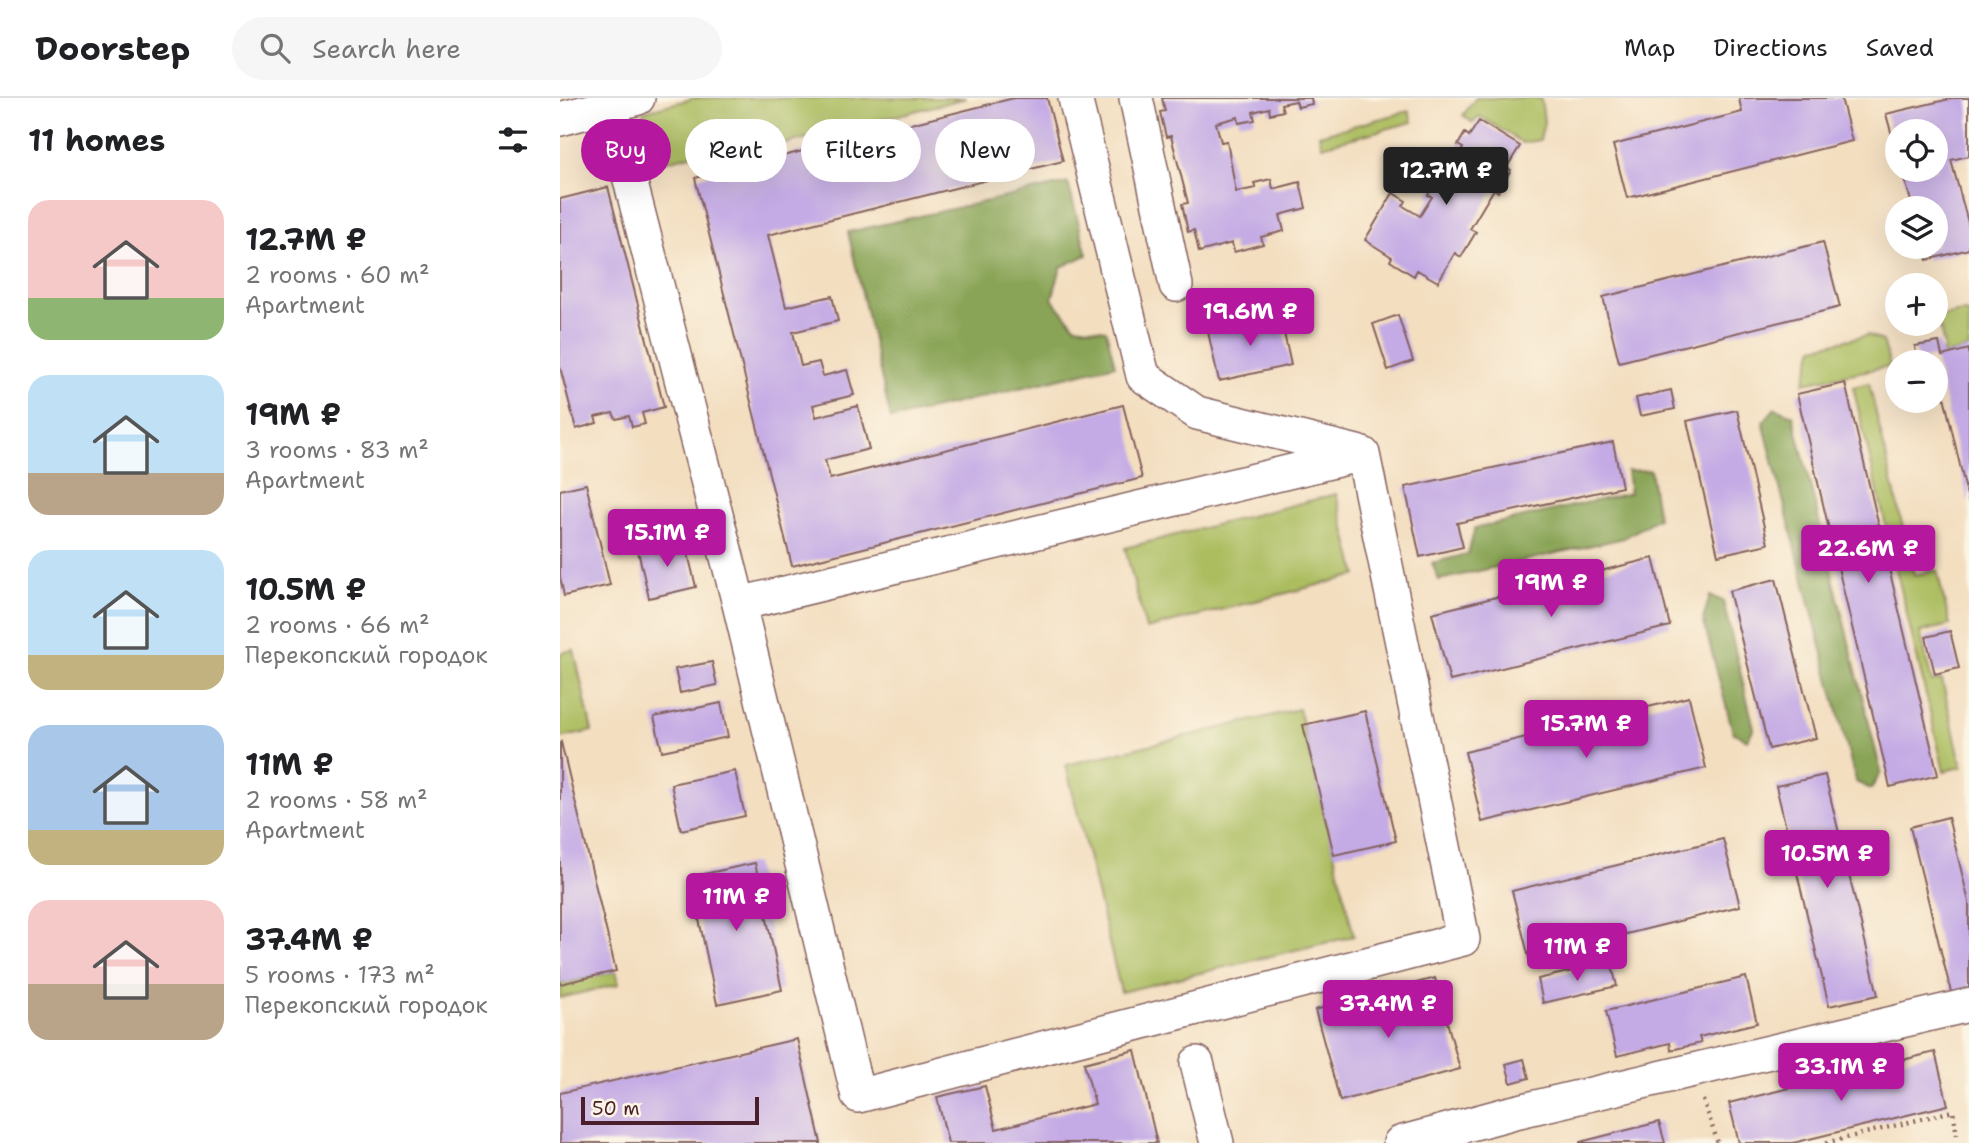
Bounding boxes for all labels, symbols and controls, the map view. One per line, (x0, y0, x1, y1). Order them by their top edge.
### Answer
search box (232, 17, 722, 80)
text: Doorstep (35, 26, 190, 71)
icon: search (256, 29, 294, 67)
text: Search here (312, 31, 461, 66)
text: Map (1624, 32, 1675, 64)
text: Directions (1713, 32, 1828, 64)
text: Saved (1866, 32, 1934, 64)
chip: Buy (581, 119, 671, 182)
chip: Rent (685, 119, 787, 182)
chip: Filters (801, 119, 921, 182)
chip: New (935, 119, 1035, 182)
map controls (1885, 119, 1948, 413)
button: locate (1885, 119, 1948, 182)
text: 11 homes (28, 120, 165, 161)
icon: filters (494, 121, 532, 159)
pin: 12.7M ₽ (1381, 148, 1511, 207)
text: 12.7M ₽ (1399, 155, 1493, 185)
button: layers (1885, 196, 1948, 259)
text: 12.7M ₽ (245, 219, 367, 260)
icon: home (84, 228, 168, 312)
text: 2 rooms · 60 m² (245, 260, 430, 290)
button: + (1885, 273, 1948, 336)
pin: 19.6M ₽ (1185, 288, 1315, 348)
text: Apartment (245, 290, 365, 320)
text: 19.6M ₽ (1202, 296, 1298, 326)
button: − (1885, 350, 1948, 413)
text: 19M ₽ (245, 394, 341, 435)
icon: home (84, 403, 168, 487)
text: 3 rooms · 83 m² (245, 435, 429, 465)
text: Apartment (245, 465, 365, 495)
pin: 15.1M ₽ (602, 510, 732, 569)
text: 15.1M ₽ (624, 517, 710, 547)
pin: 22.6M ₽ (1803, 526, 1933, 585)
text: 22.6M ₽ (1817, 533, 1919, 563)
pin: 19M ₽ (1502, 560, 1600, 619)
text: 19M ₽ (1514, 567, 1588, 597)
text: 10.5M ₽ (245, 569, 366, 610)
icon: home (84, 578, 168, 662)
text: 2 rooms · 66 m² (245, 610, 430, 640)
text: Перекопский городок (245, 640, 488, 670)
pin: 15.7M ₽ (1521, 700, 1651, 760)
text: 15.7M ₽ (1540, 708, 1632, 738)
text: 11M ₽ (245, 744, 334, 785)
icon: home (84, 753, 168, 837)
text: 2 rooms · 58 m² (245, 785, 428, 815)
text: Apartment (245, 815, 365, 845)
pin: 10.5M ₽ (1762, 830, 1892, 890)
text: 10.5M ₽ (1780, 838, 1874, 868)
pin: 11M ₽ (687, 874, 785, 933)
text: 11M ₽ (702, 881, 770, 911)
text: 37.4M ₽ (245, 919, 373, 960)
pin: 11M ₽ (1528, 924, 1626, 983)
icon: home (84, 928, 168, 1012)
text: 11M ₽ (1543, 931, 1611, 961)
text: 5 rooms · 173 m² (245, 960, 435, 990)
pin: 37.4M ₽ (1323, 981, 1453, 1040)
text: 37.4M ₽ (1339, 988, 1437, 1018)
text: Перекопский городок (245, 990, 488, 1020)
pin: 33.1M ₽ (1776, 1044, 1906, 1103)
text: 33.1M ₽ (1794, 1051, 1888, 1081)
scale bar (581, 1094, 760, 1126)
text: 50 m (592, 1096, 640, 1121)

